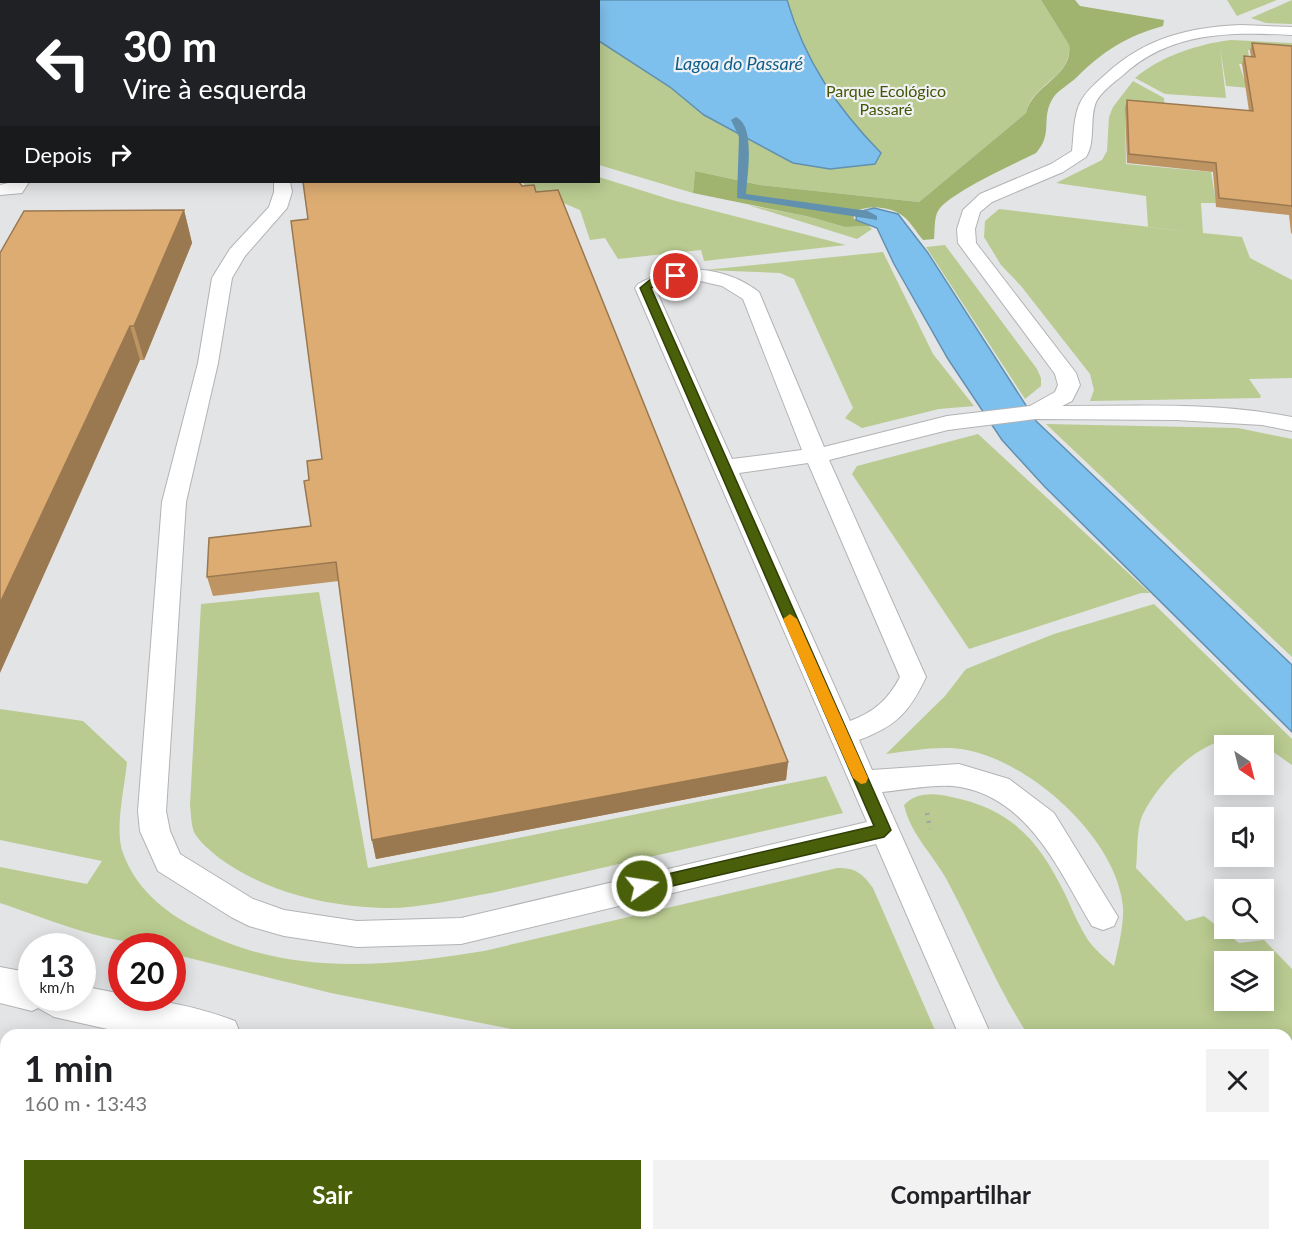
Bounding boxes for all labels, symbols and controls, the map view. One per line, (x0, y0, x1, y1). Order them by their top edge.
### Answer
text: 30 m (123, 21, 217, 71)
icon: left (24, 24, 102, 102)
water label: Lagoa do Passaré (675, 52, 804, 74)
text: Vire à esquerda (123, 72, 307, 105)
park label: Parque Ecológico Passaré (826, 81, 946, 118)
icon: right (104, 138, 137, 171)
text: Depois (24, 141, 92, 168)
pin (650, 250, 701, 301)
icon: arrive (659, 259, 692, 292)
north arrow (1214, 735, 1274, 795)
map controls (1214, 735, 1274, 1011)
button: sound (1214, 807, 1274, 867)
position arrow (610, 854, 674, 918)
button: search (1214, 879, 1274, 939)
speed limit sign: 20 (108, 933, 186, 1011)
text: 13 (40, 947, 74, 983)
button: layers (1214, 951, 1274, 1011)
text: km/h (39, 978, 75, 996)
text: 1 min (24, 1046, 113, 1090)
button: close (1206, 1049, 1269, 1112)
text: 160 m · 13:43 (24, 1091, 147, 1115)
button: Sair (24, 1160, 641, 1229)
button: Compartilhar (653, 1160, 1269, 1229)

